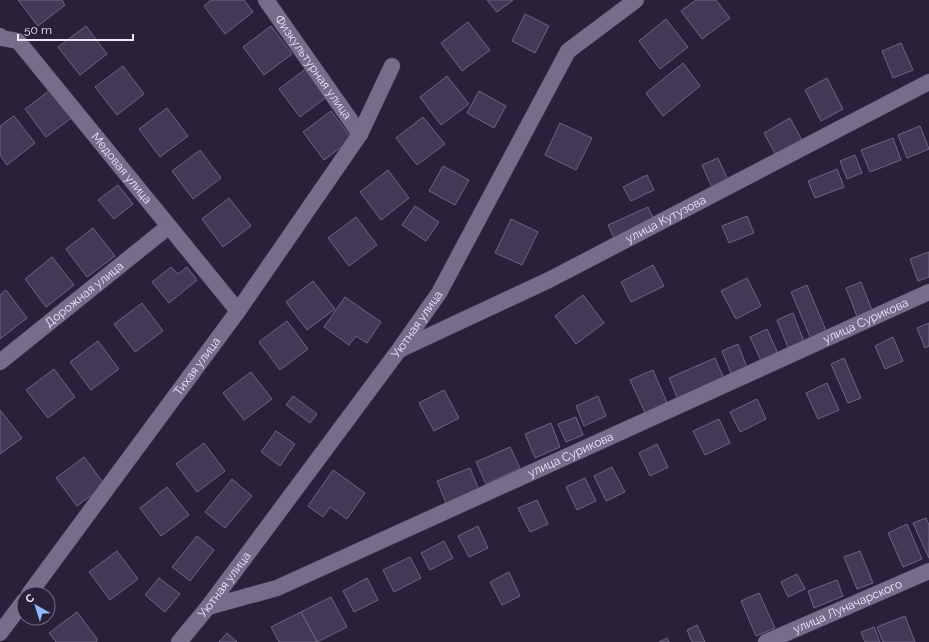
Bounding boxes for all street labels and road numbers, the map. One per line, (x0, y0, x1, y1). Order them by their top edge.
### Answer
street label: Физкультурная улица (272, 12, 354, 122)
street label: Медовая улица (88, 130, 155, 206)
street label: улица Кутузова (623, 192, 708, 246)
street label: Дорожная улица (42, 259, 126, 330)
street label: Уютная улица (389, 288, 445, 361)
street label: улица Сурикова (821, 295, 911, 346)
street label: Тихая улица (171, 334, 223, 398)
street label: улица Сурикова (526, 429, 616, 480)
street label: Уютная улица (195, 549, 254, 621)
street label: улица Луначарского (791, 577, 904, 636)

